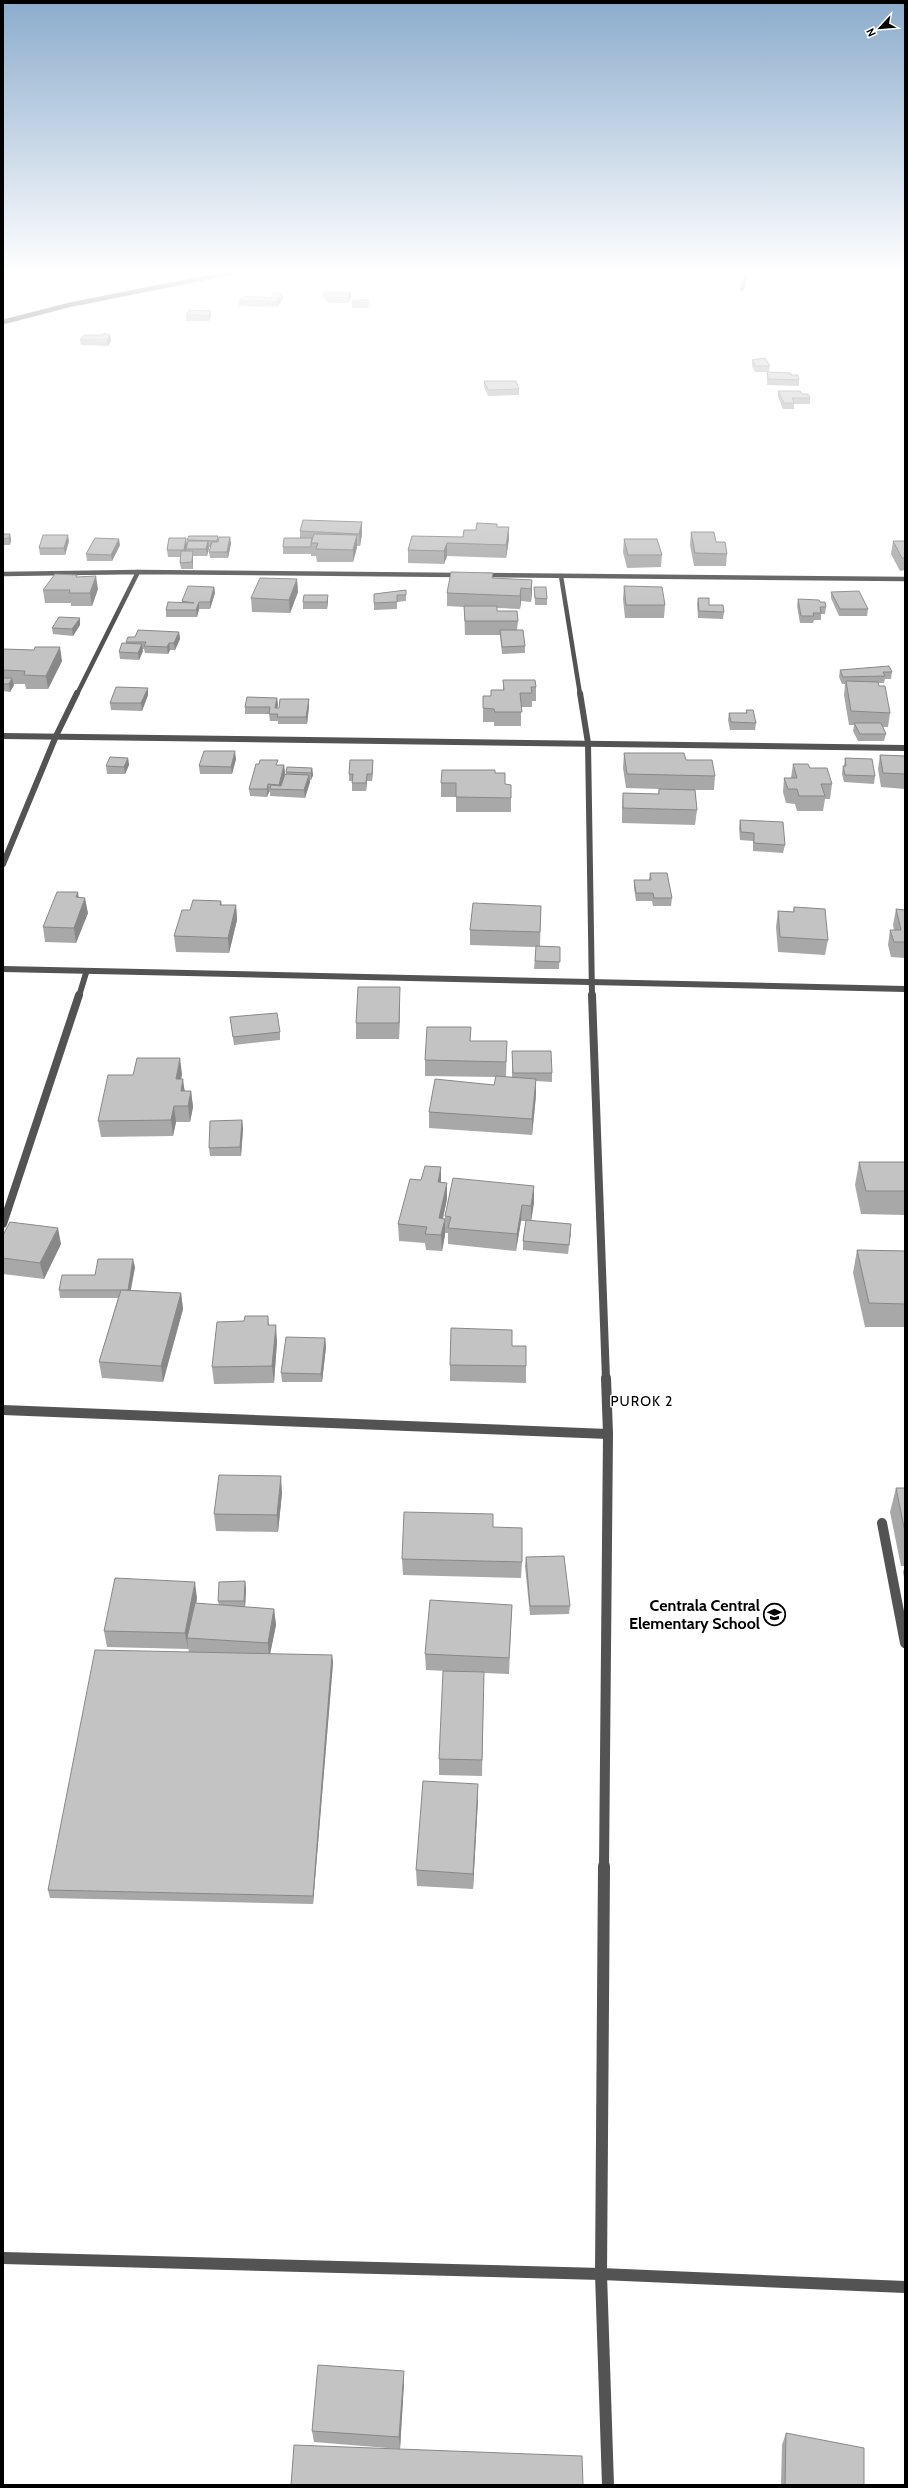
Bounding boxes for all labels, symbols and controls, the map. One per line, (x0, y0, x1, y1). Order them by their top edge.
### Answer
north arrow (860, 8, 900, 48)
text: N (863, 26, 879, 39)
district label: PUROK 2 (611, 1392, 673, 1410)
place label: Centrala Central Elementary School (629, 1596, 760, 1633)
school or university icon: Centrala Central Elementary School (762, 1601, 788, 1627)

